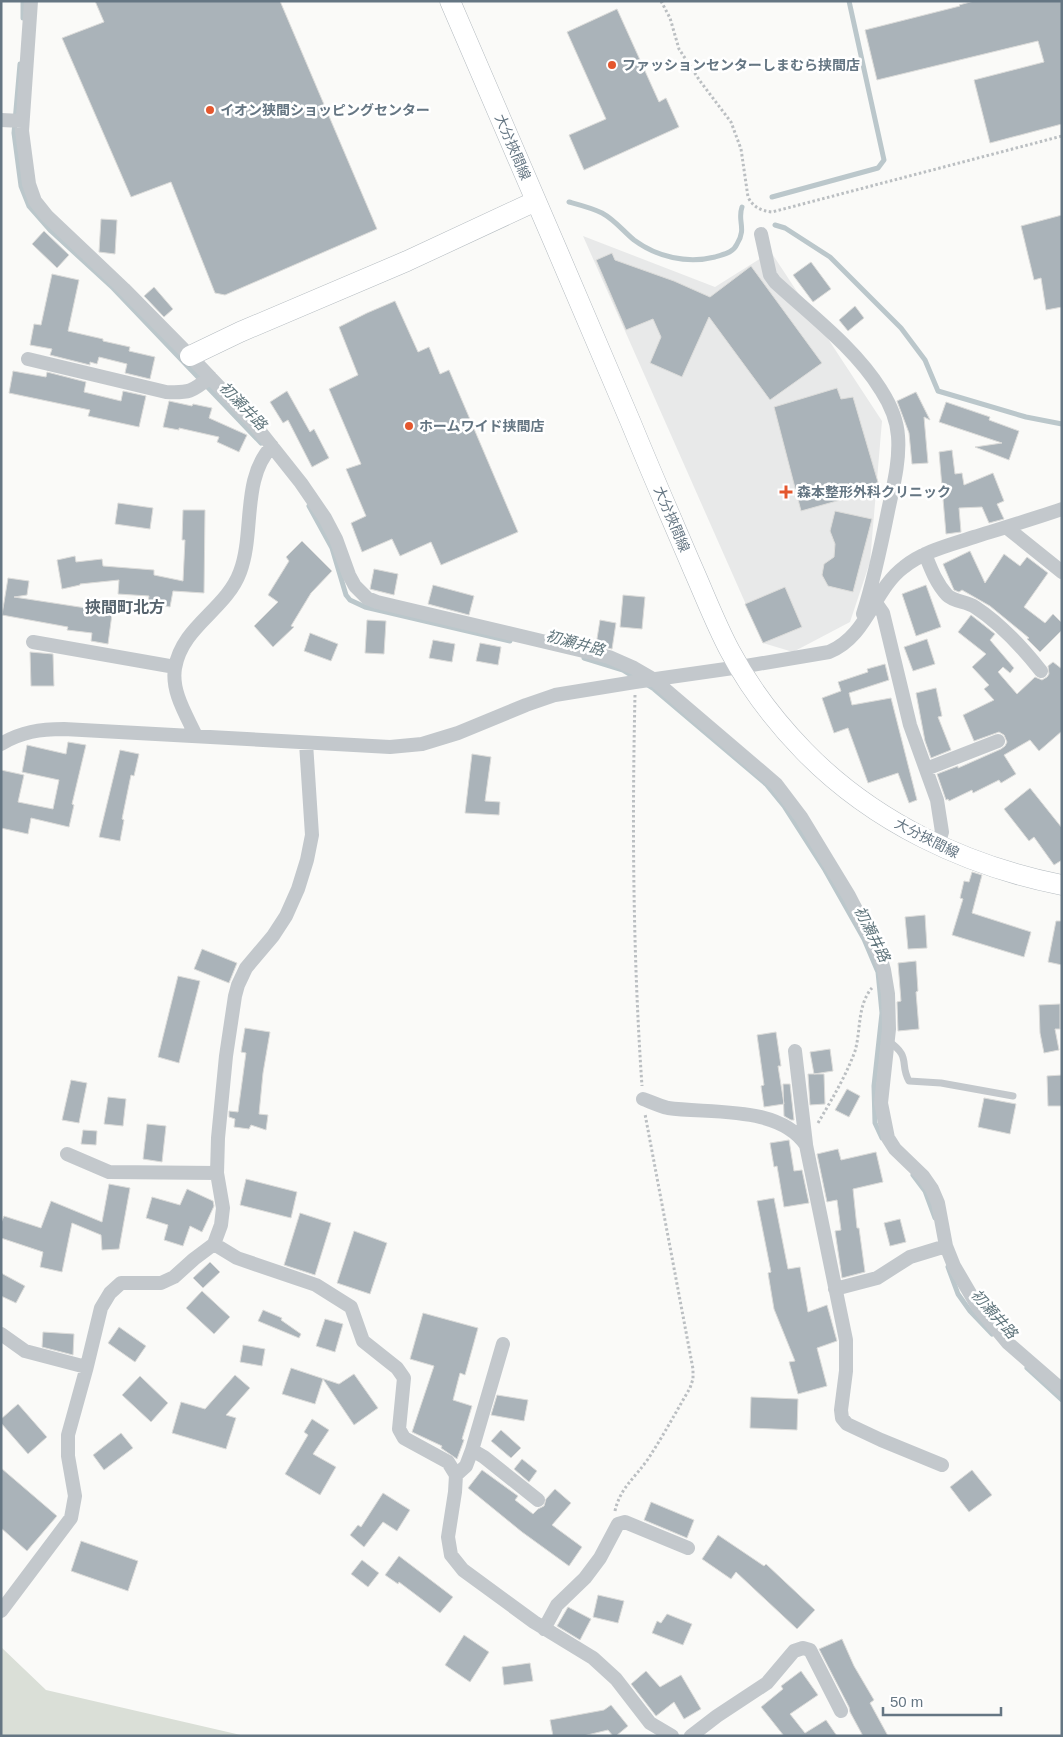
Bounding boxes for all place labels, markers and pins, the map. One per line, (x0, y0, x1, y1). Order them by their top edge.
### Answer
place label: ファッションセンターしまむら挟間店 (622, 57, 860, 73)
marker: ファッションセンターしまむら挟間店 (606, 59, 618, 71)
place label: イオン狭間ショッピングセンター (220, 102, 430, 118)
marker: イオン狭間ショッピングセンター (204, 104, 216, 116)
place label: ホームワイド挟間店 (419, 418, 545, 434)
marker: ホームワイド挟間店 (403, 420, 415, 432)
place label: 森本整形外科クリニック (797, 484, 951, 500)
marker: 森本整形外科クリニック (779, 485, 793, 499)

